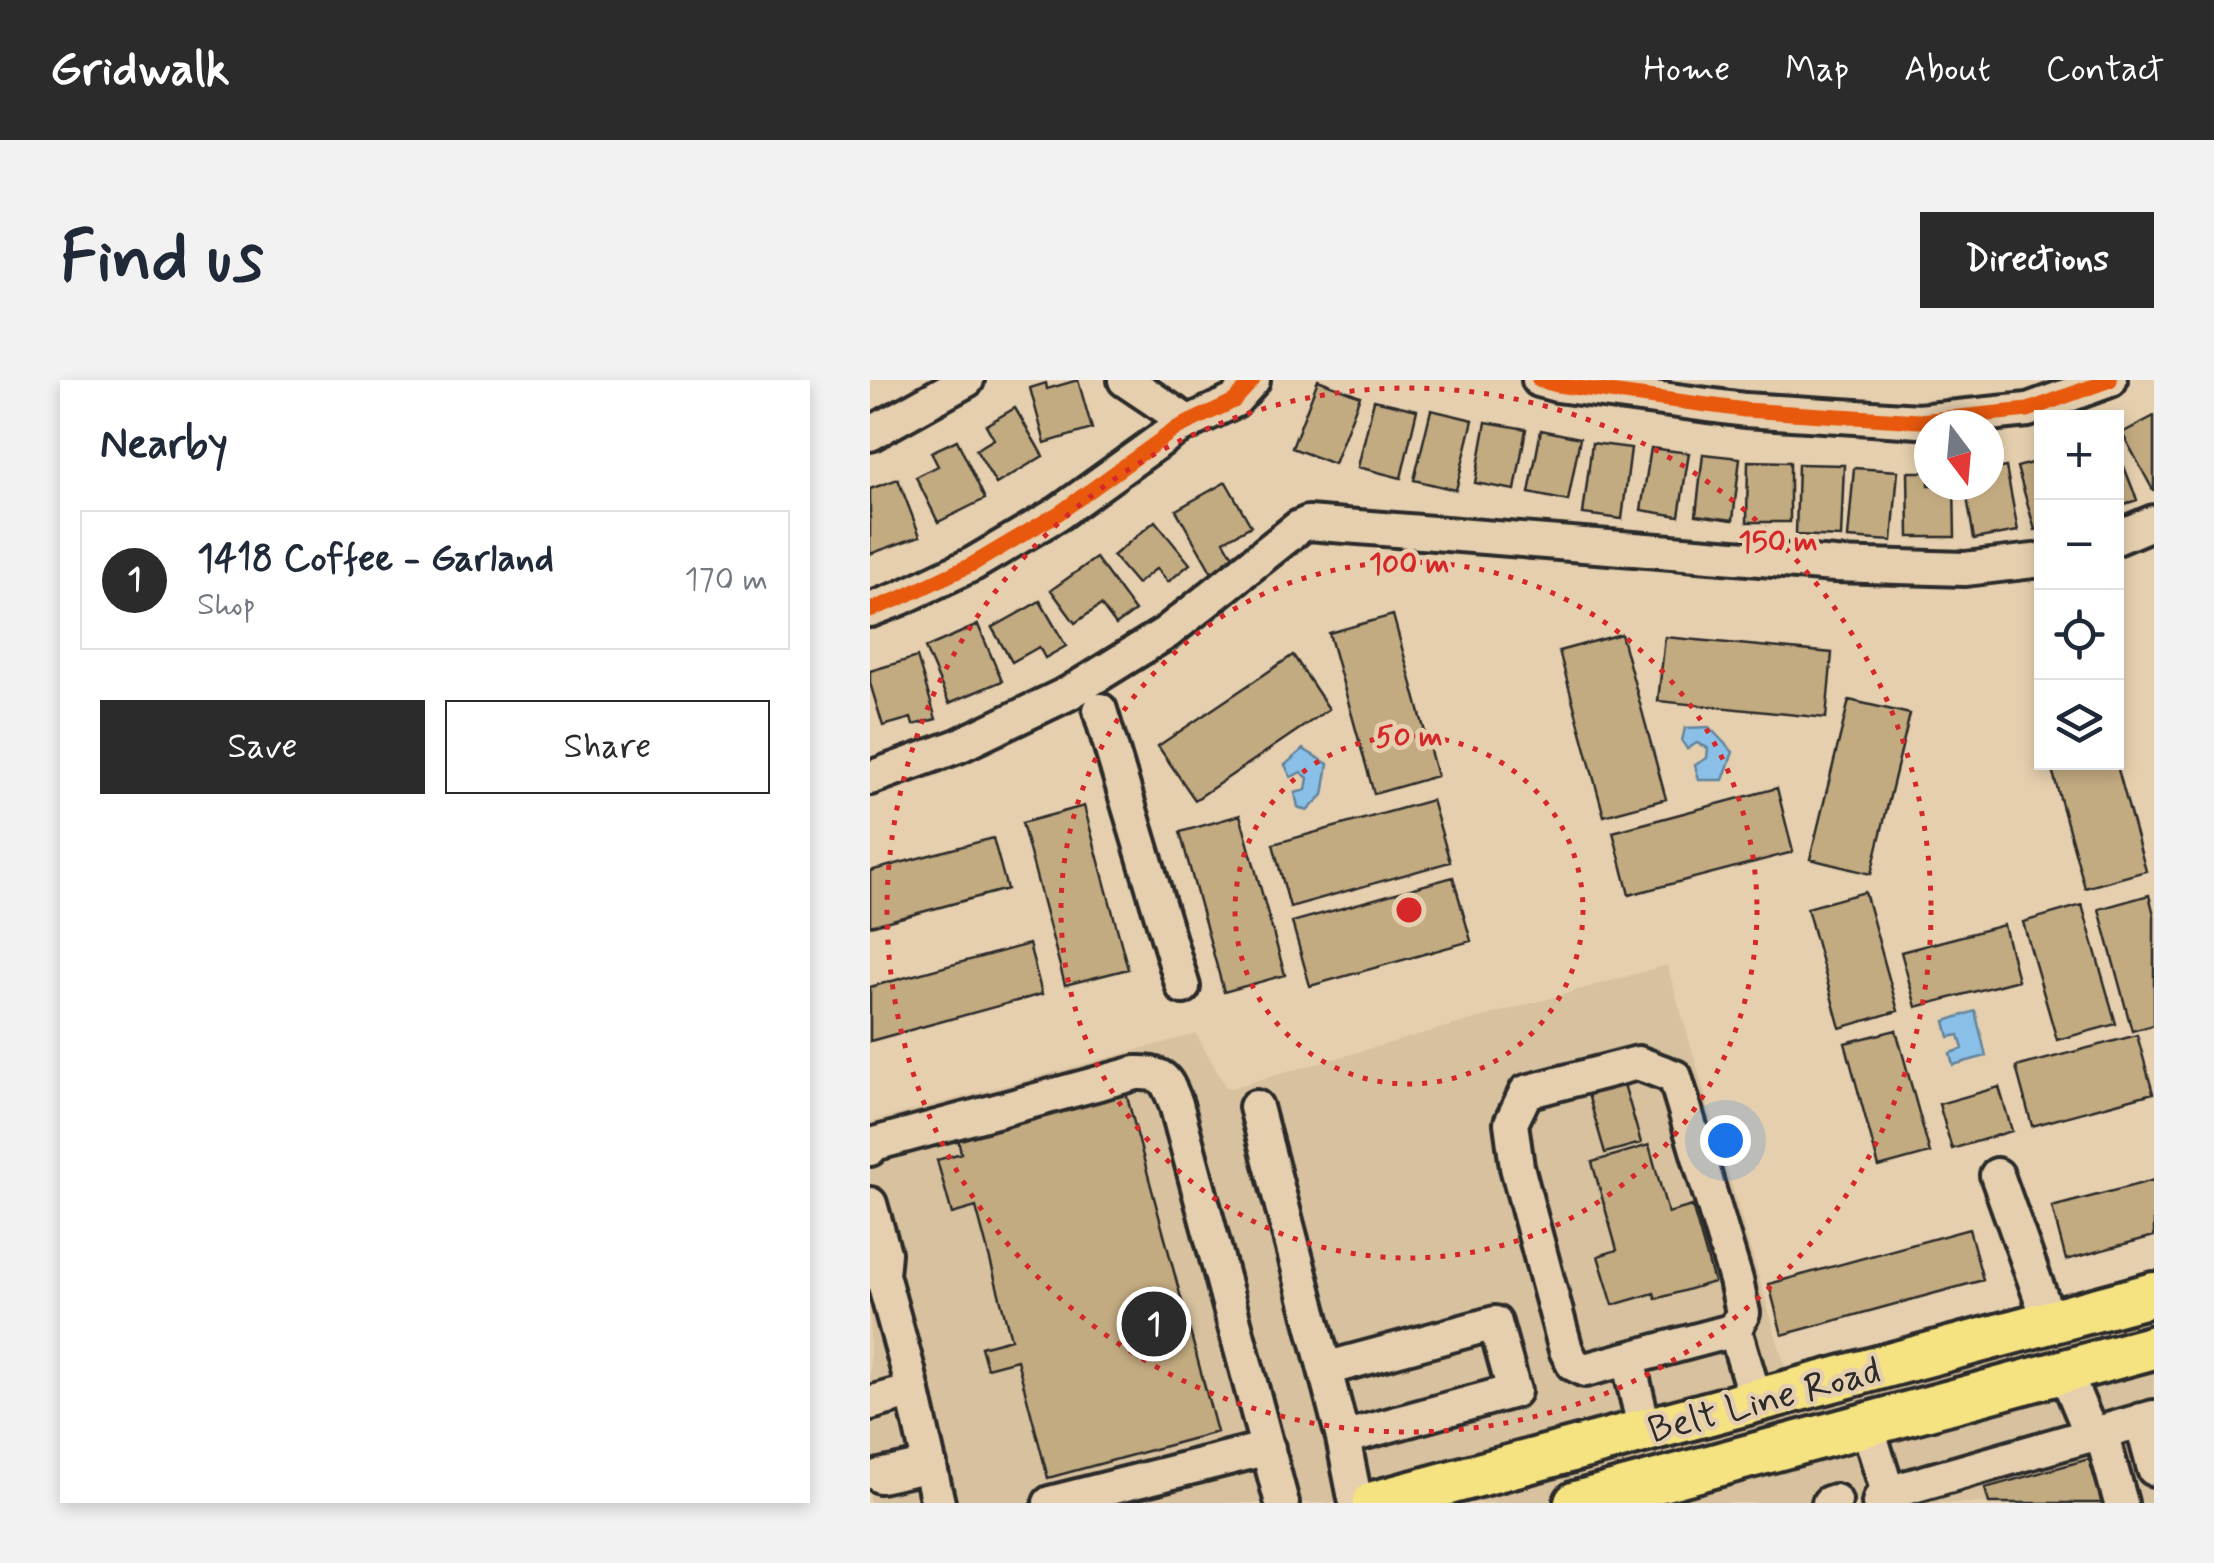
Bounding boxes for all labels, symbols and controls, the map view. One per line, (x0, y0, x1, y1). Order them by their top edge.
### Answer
text: Gridwalk (50, 39, 230, 102)
text: Home (1643, 47, 1730, 93)
text: Map (1785, 47, 1849, 93)
text: About (1904, 47, 1991, 93)
text: Contact (2046, 47, 2164, 93)
button: Directions (1920, 212, 2154, 308)
text: Find us (60, 214, 264, 306)
north arrow (1914, 410, 2004, 500)
map controls (2034, 410, 2124, 770)
button: + (2034, 410, 2124, 500)
text: Nearby (100, 418, 228, 473)
button: − (2034, 500, 2124, 590)
text: 150 m (1738, 523, 1818, 562)
text: 1418 Coffee - Garland (197, 535, 554, 584)
text: 100 m (1369, 545, 1449, 584)
text: 1 (127, 559, 142, 601)
text: 170 m (684, 559, 768, 601)
text: Shop (197, 584, 256, 626)
button: locate (2034, 590, 2124, 680)
button: layers (2034, 680, 2124, 770)
button: Save (100, 700, 425, 794)
button: Share (445, 700, 770, 794)
text: 50 m (1375, 718, 1443, 757)
centre of rings (1391, 892, 1427, 928)
your location (1700, 1115, 1751, 1166)
pin: 1 (1122, 1286, 1186, 1362)
street label: Belt Line Road (1643, 1347, 1886, 1456)

